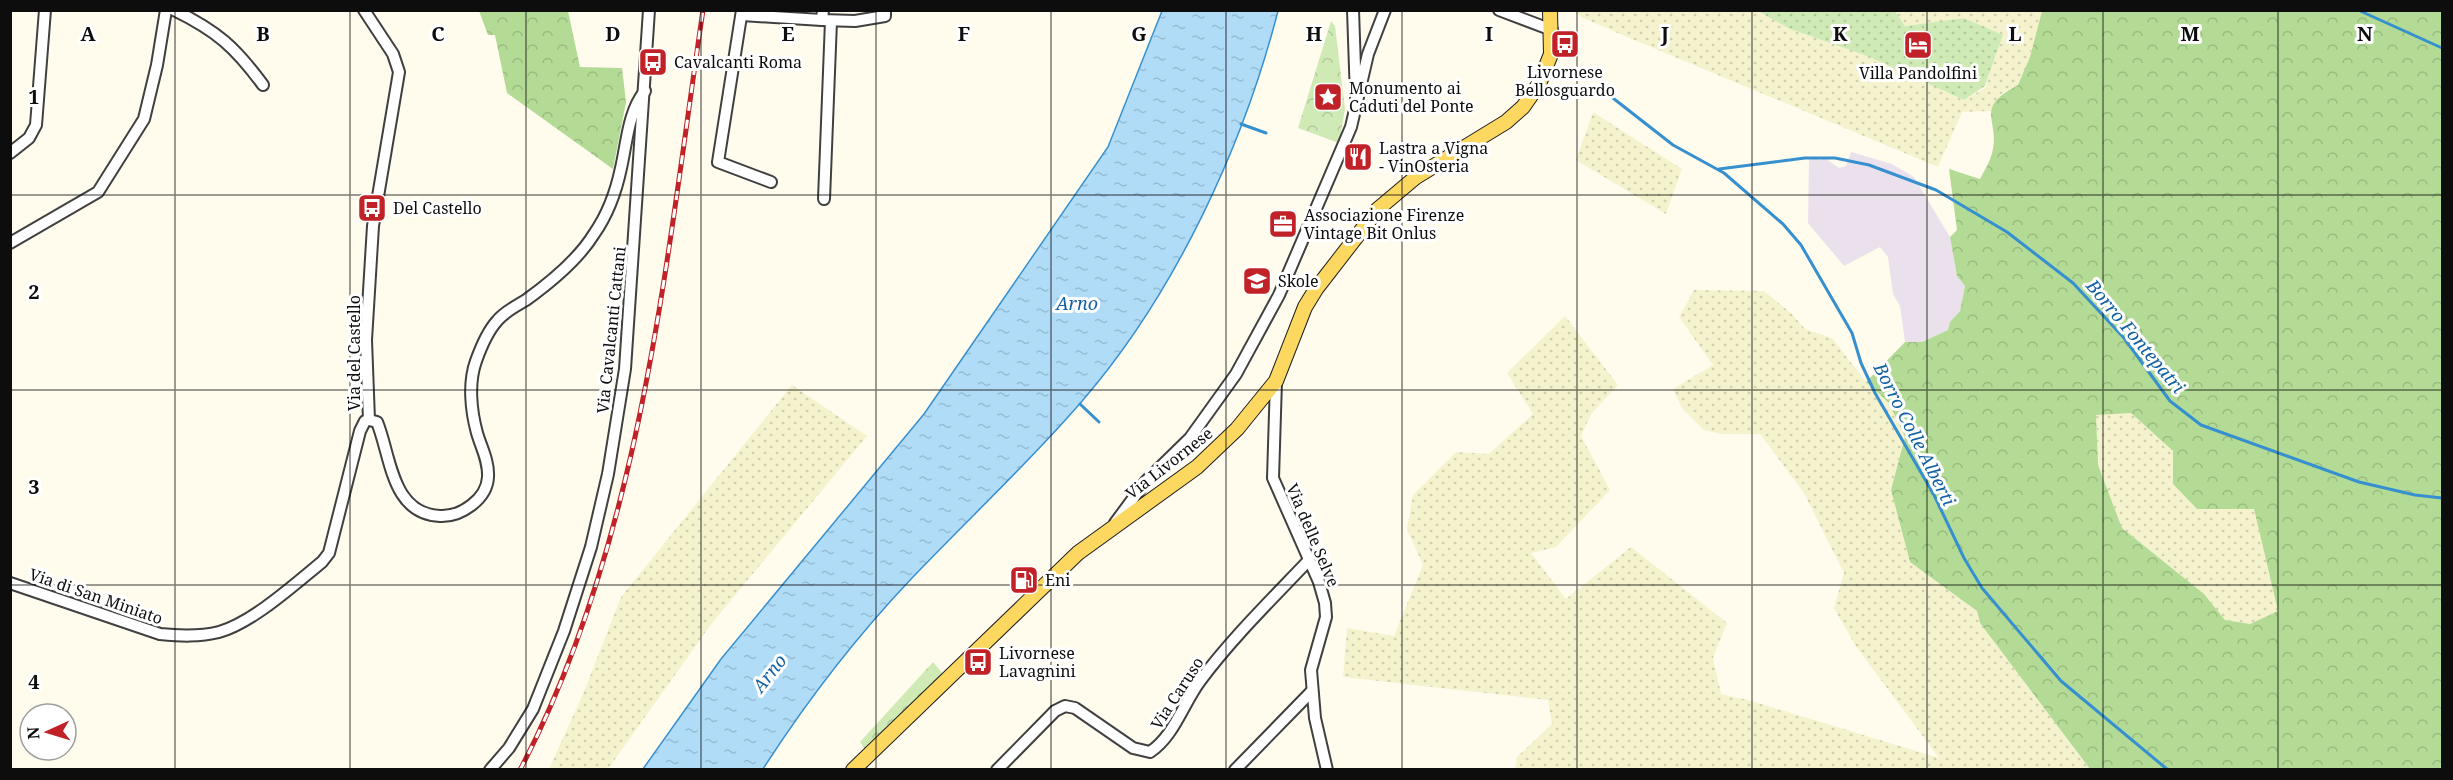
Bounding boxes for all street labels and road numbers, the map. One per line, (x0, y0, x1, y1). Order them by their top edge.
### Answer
street label: Via Cavalcanti Cattani (591, 245, 631, 415)
street label: Via del Castello (343, 295, 365, 411)
street label: Via Livornese (1121, 422, 1217, 504)
street label: Via delle Selve (1281, 480, 1345, 590)
street label: Via di San Miniato (26, 563, 166, 629)
street label: Via Caruso (1145, 653, 1209, 733)

